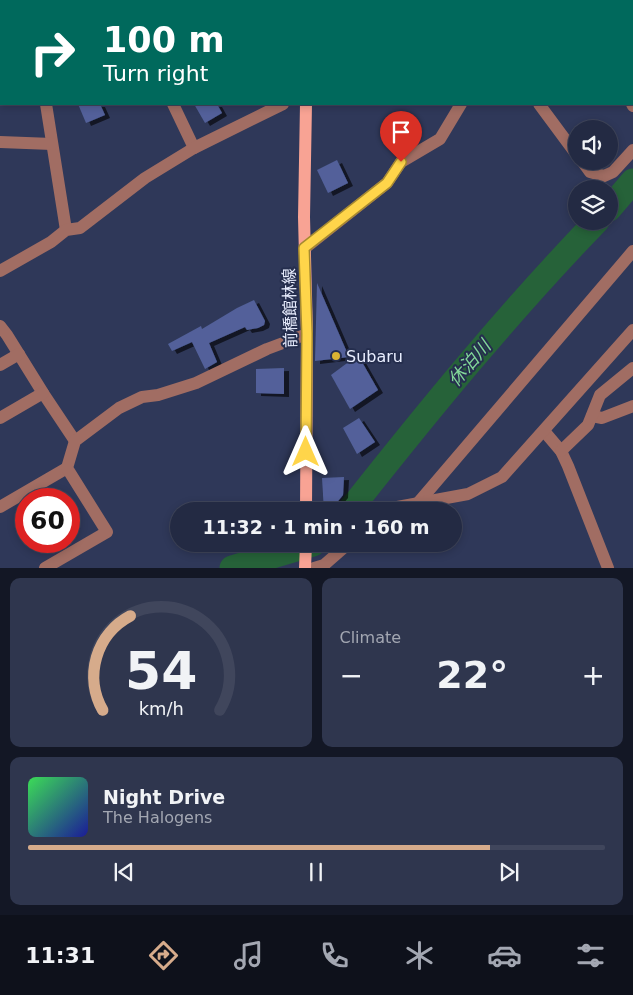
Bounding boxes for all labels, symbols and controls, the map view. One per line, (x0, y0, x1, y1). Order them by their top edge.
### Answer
icon: right (20, 20, 85, 85)
text: 100 m (103, 20, 225, 60)
text: Turn right (103, 61, 208, 86)
pin (380, 111, 422, 162)
icon: arrive (387, 118, 415, 146)
map controls (568, 120, 618, 230)
button: sound (568, 120, 618, 170)
button: layers (568, 180, 618, 230)
street label: 前橋館林線 (280, 268, 300, 348)
water label: 休泊川 (443, 334, 496, 390)
place label: Subaru (346, 347, 403, 366)
marker: Subaru (330, 350, 342, 362)
position arrow (279, 425, 331, 477)
speed limit sign: 60 (15, 488, 80, 553)
text: 11:32 · 1 min · 160 m (202, 516, 430, 538)
text: Climate (340, 628, 401, 647)
text: 54 (125, 641, 197, 701)
text: 22° (436, 653, 508, 697)
text: − (340, 659, 363, 692)
text: + (582, 659, 605, 692)
text: km/h (138, 698, 183, 719)
text: Night Drive (103, 786, 225, 808)
text: The Halogens (103, 808, 212, 827)
icon: previous (110, 858, 138, 886)
icon: pause (302, 858, 330, 886)
icon: next (495, 858, 523, 886)
icon: directions (146, 938, 181, 973)
icon: music (231, 938, 266, 973)
icon: phone (317, 938, 352, 973)
icon: climate (402, 938, 437, 973)
icon: car (487, 938, 522, 973)
icon: filters (573, 938, 608, 973)
text: 11:31 (25, 943, 95, 968)

